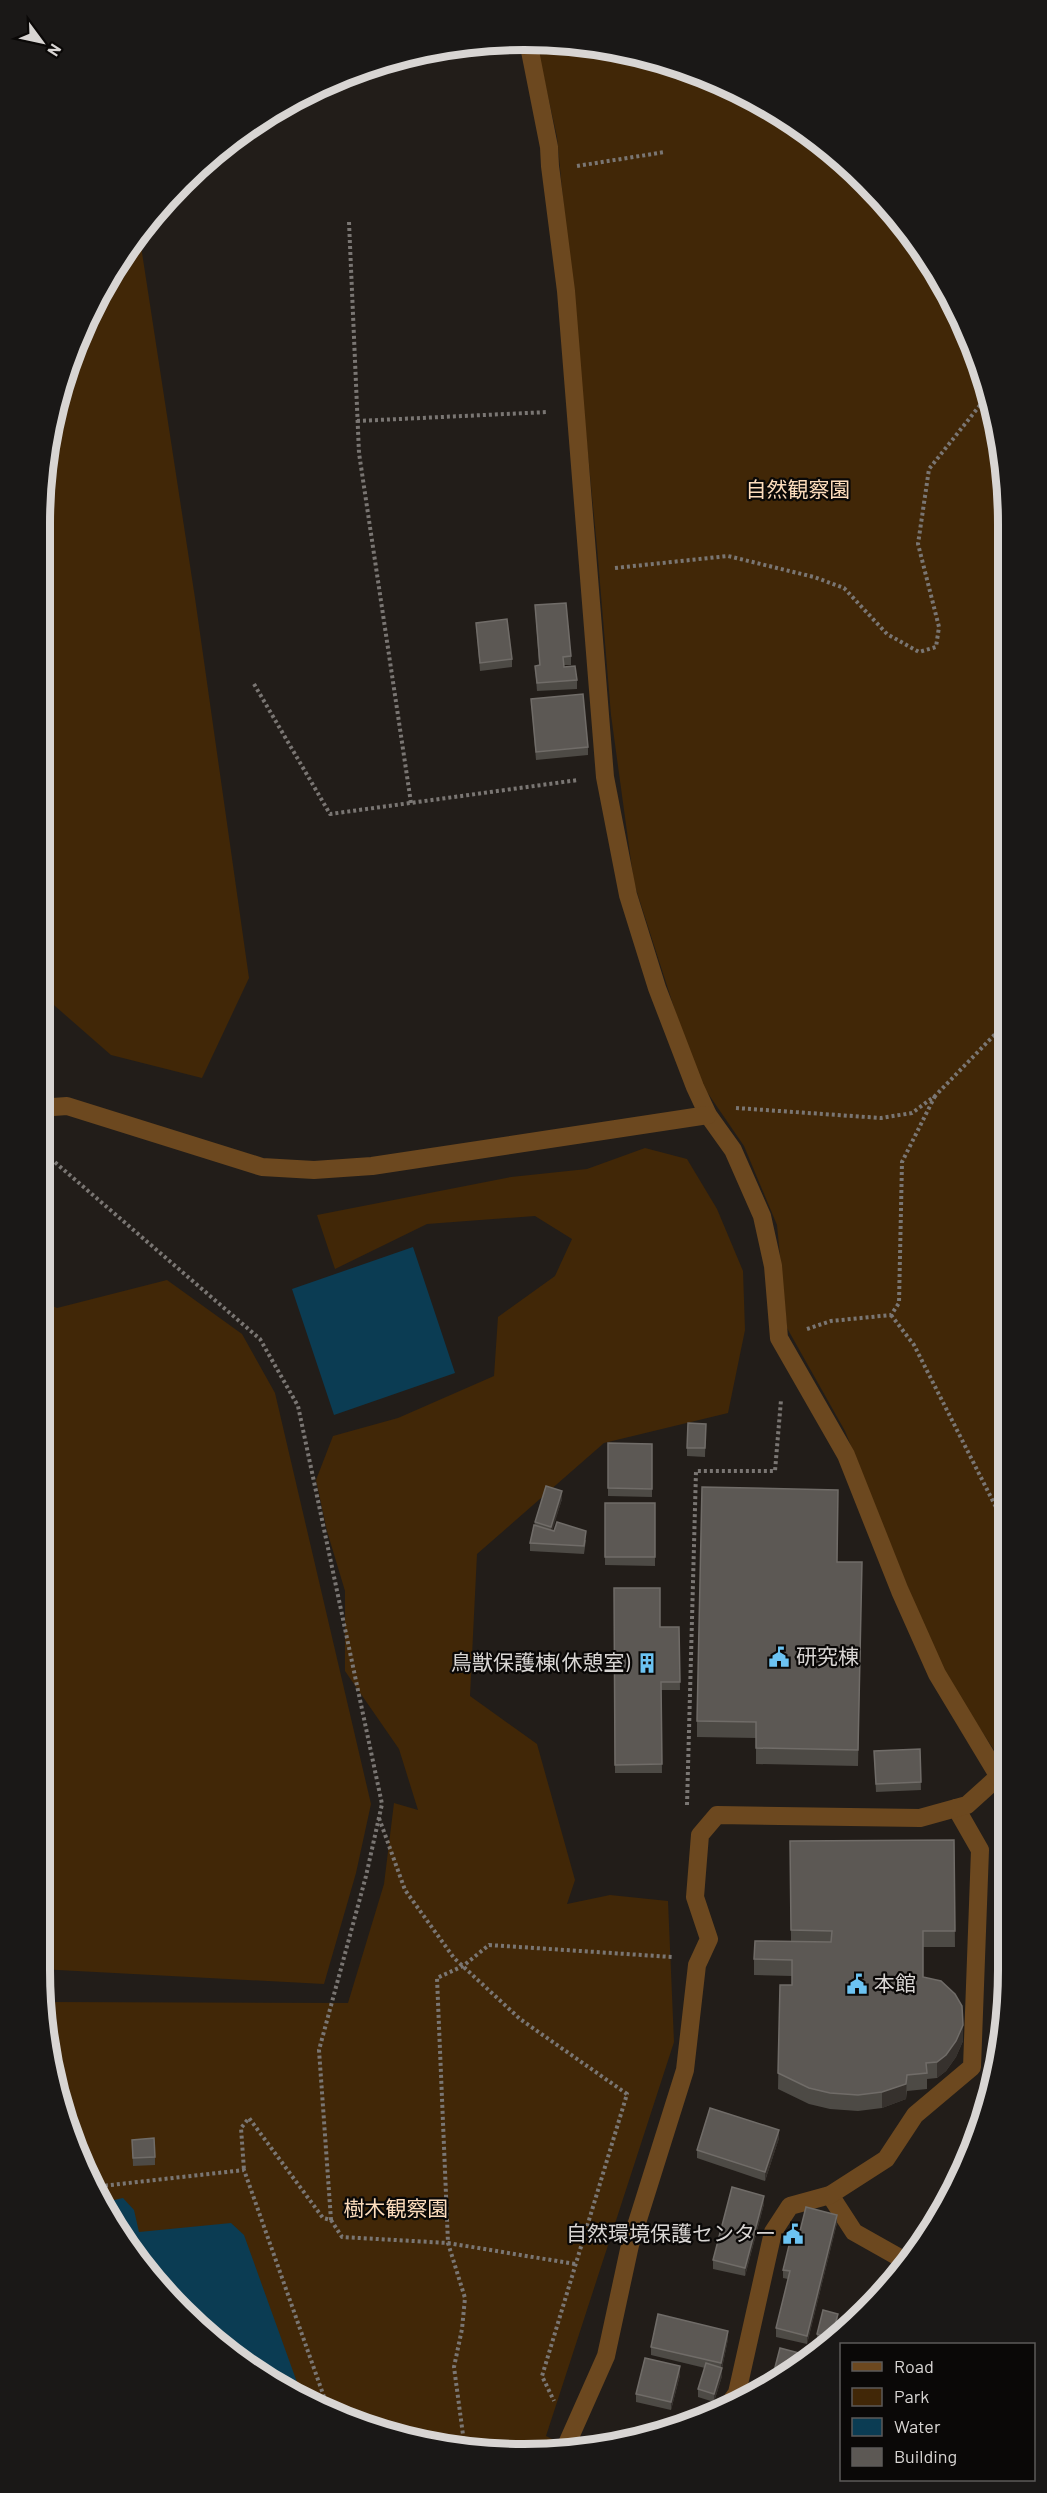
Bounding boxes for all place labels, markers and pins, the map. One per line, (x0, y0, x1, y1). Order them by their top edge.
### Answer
place label: 研究棟 (796, 1643, 859, 1668)
public building icon: 研究棟 (767, 1645, 791, 1669)
place label: 鳥獣保護棟(休憩室) (451, 1649, 631, 1674)
building icon: 鳥獣保護棟(休憩室) (635, 1651, 659, 1675)
place label: 本館 (874, 1970, 916, 1995)
public building icon: 本館 (845, 1972, 869, 1996)
place label: 自然環境保護センター (566, 2220, 776, 2245)
public building icon: 自然環境保護センター (781, 2222, 805, 2246)

